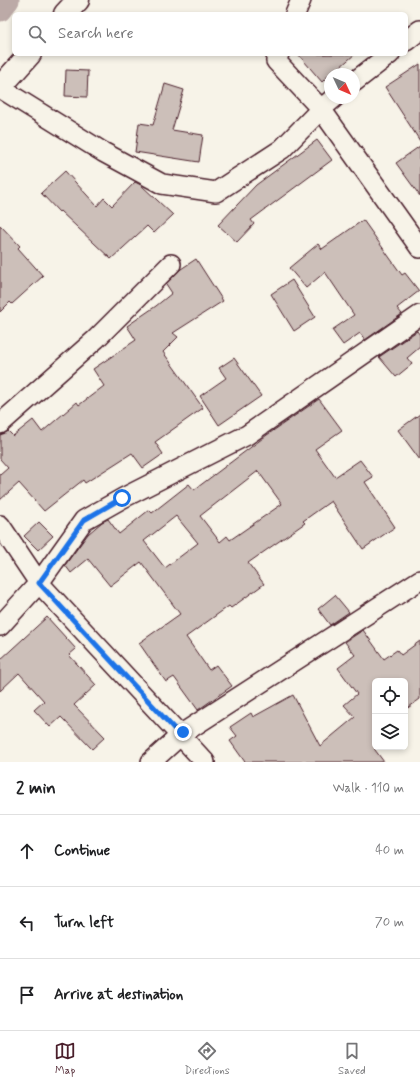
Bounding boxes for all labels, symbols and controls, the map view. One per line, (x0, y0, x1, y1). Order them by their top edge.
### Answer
search box (12, 12, 408, 56)
icon: search (26, 23, 48, 45)
text: Search here (58, 24, 134, 44)
north arrow (324, 68, 360, 104)
route start (113, 489, 131, 507)
map controls (372, 678, 408, 750)
button: locate (372, 678, 408, 714)
button: layers (372, 714, 408, 750)
route end (174, 723, 192, 741)
text: 2 min (16, 777, 56, 799)
text: Walk · 110 m (333, 780, 404, 797)
icon: ahead (16, 840, 38, 862)
text: Continue (54, 841, 110, 861)
text: 40 m (375, 842, 404, 859)
icon: left (16, 912, 38, 934)
text: Turn left (54, 913, 114, 933)
text: 70 m (375, 914, 404, 931)
icon: arrive (16, 984, 38, 1006)
text: Arrive at destination (54, 985, 183, 1005)
tab: Map (54, 1040, 76, 1078)
tab: Directions (184, 1040, 230, 1078)
tab: Saved (338, 1040, 366, 1078)

